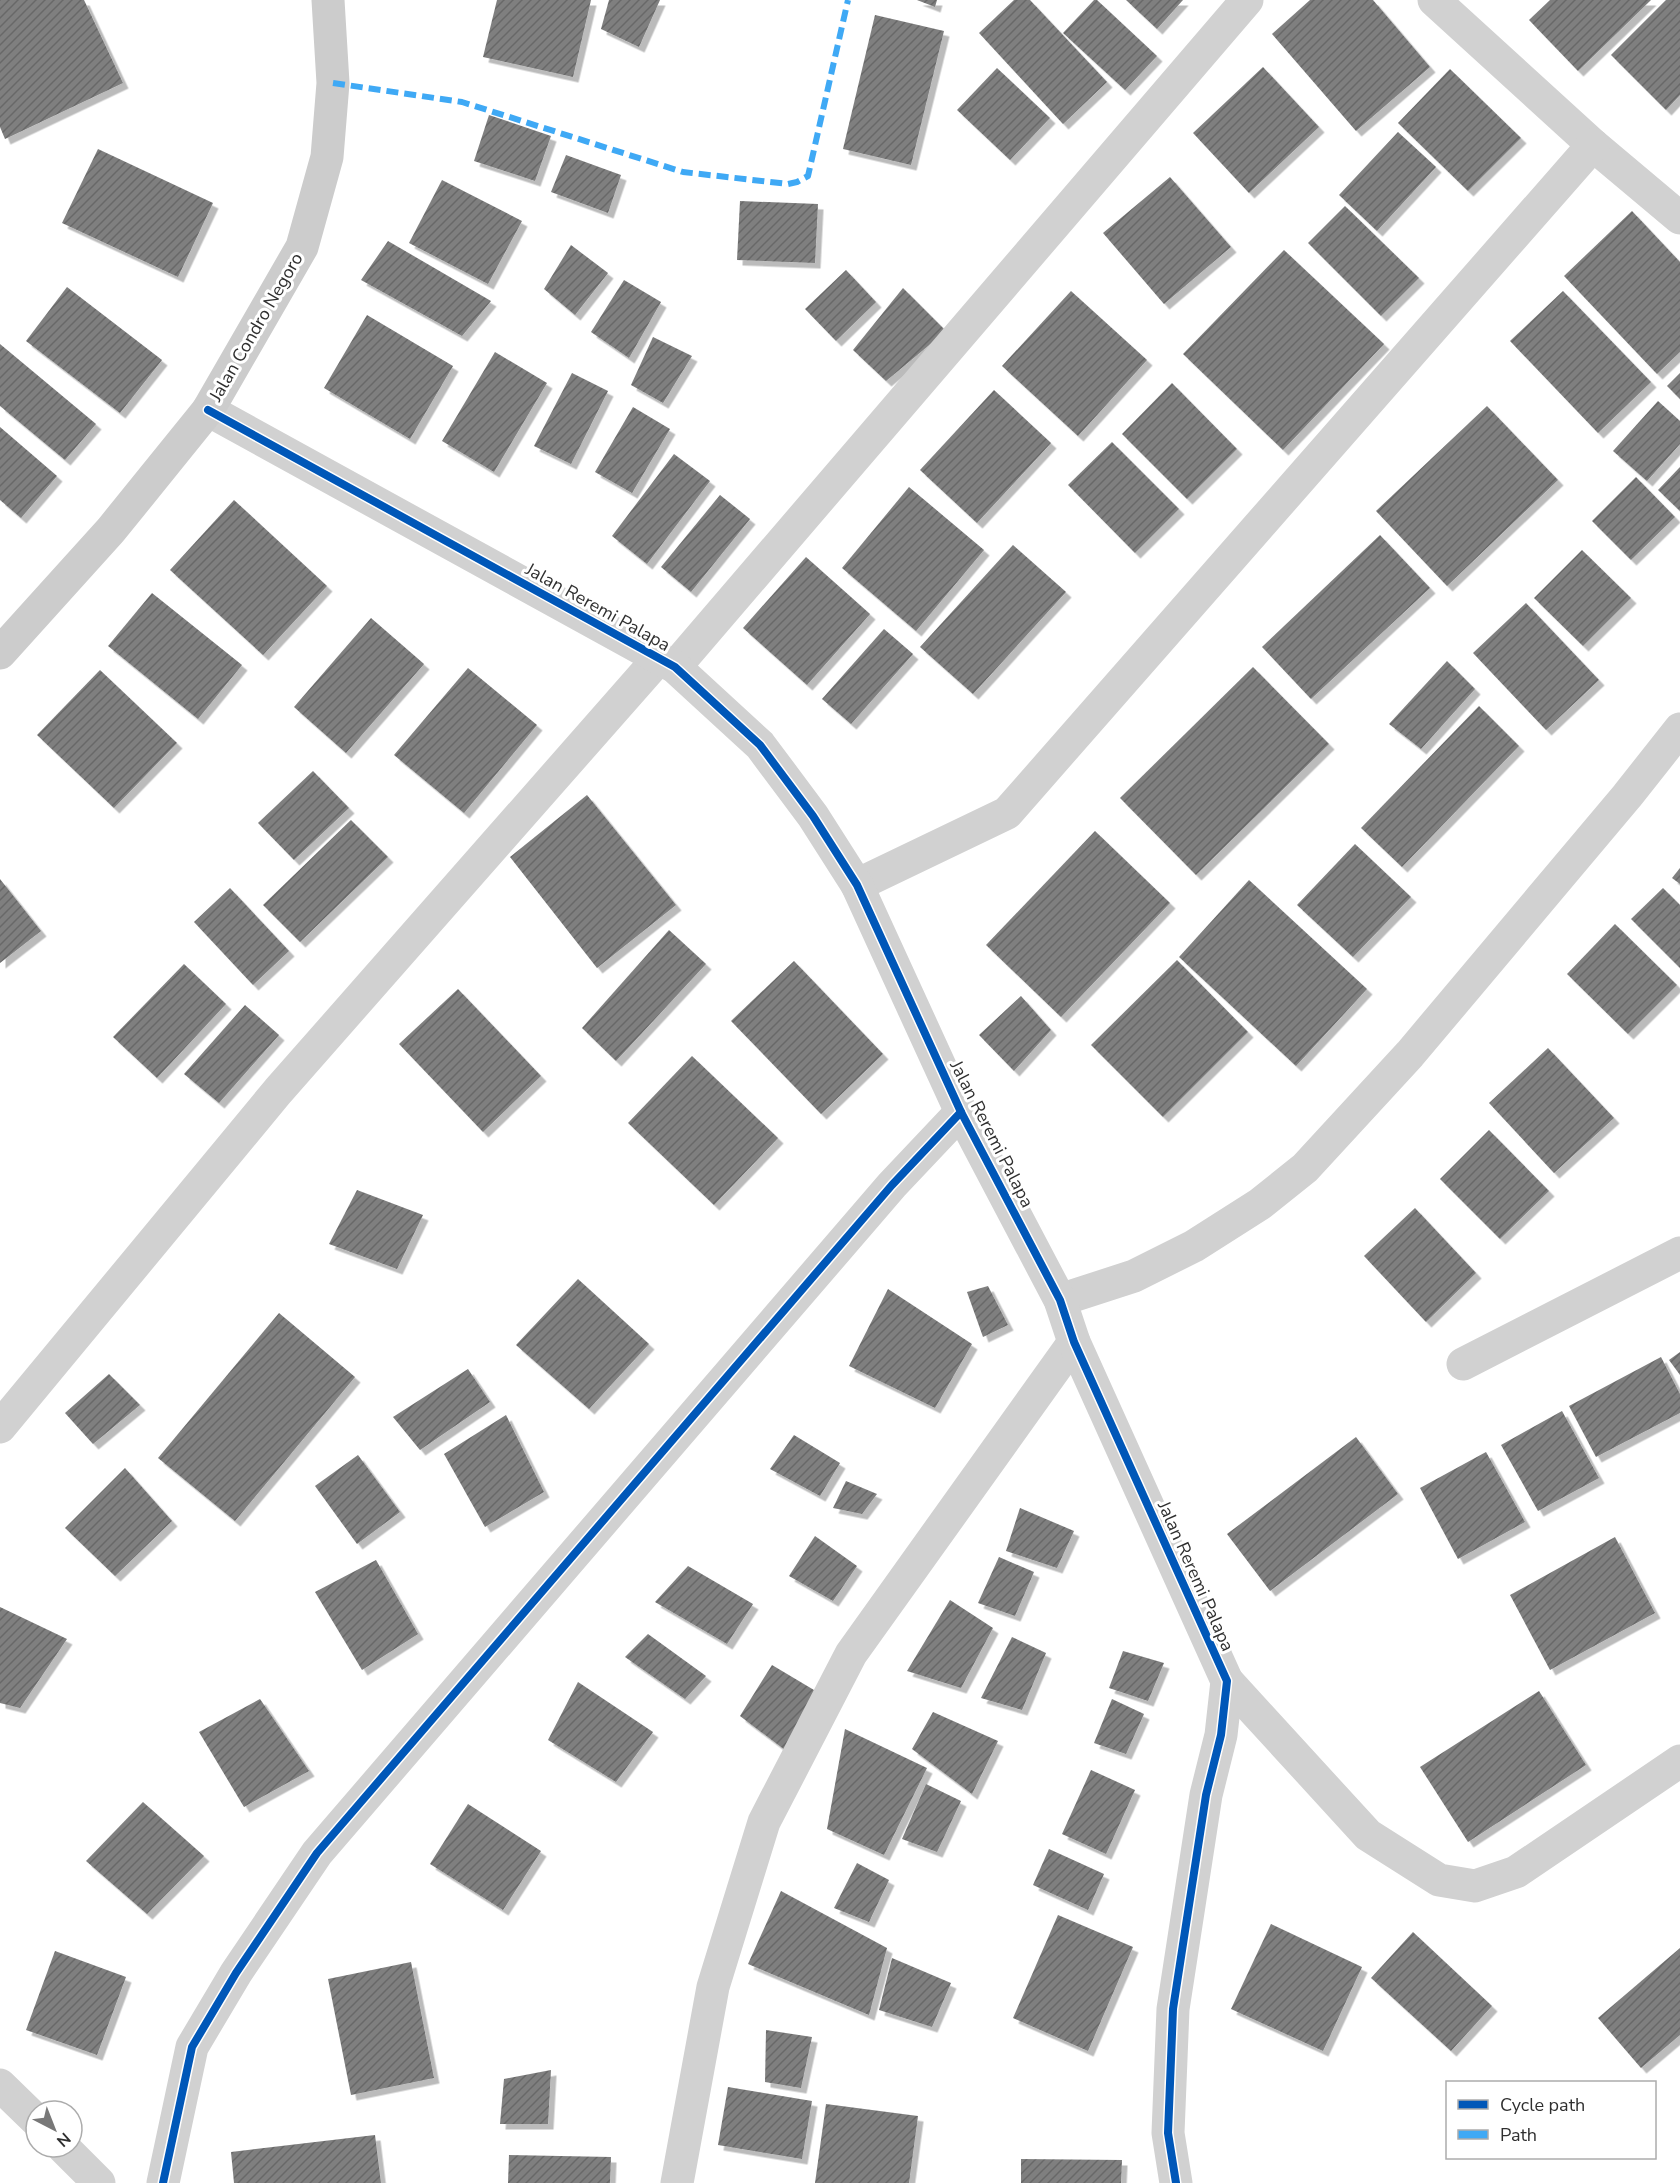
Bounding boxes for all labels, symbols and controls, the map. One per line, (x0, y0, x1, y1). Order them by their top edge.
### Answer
street label: Jalan Condro Negoro (203, 248, 308, 407)
street label: Jalan Reremi Palapa (520, 557, 675, 657)
street label: Jalan Reremi Palapa (944, 1055, 1039, 1212)
street label: Jalan Reremi Palapa (1152, 1496, 1240, 1655)
legend (1446, 2081, 1656, 2159)
text: Cycle path (1500, 2093, 1585, 2117)
north arrow (24, 2099, 84, 2159)
text: Path (1500, 2123, 1537, 2147)
text: N (52, 2127, 75, 2152)

